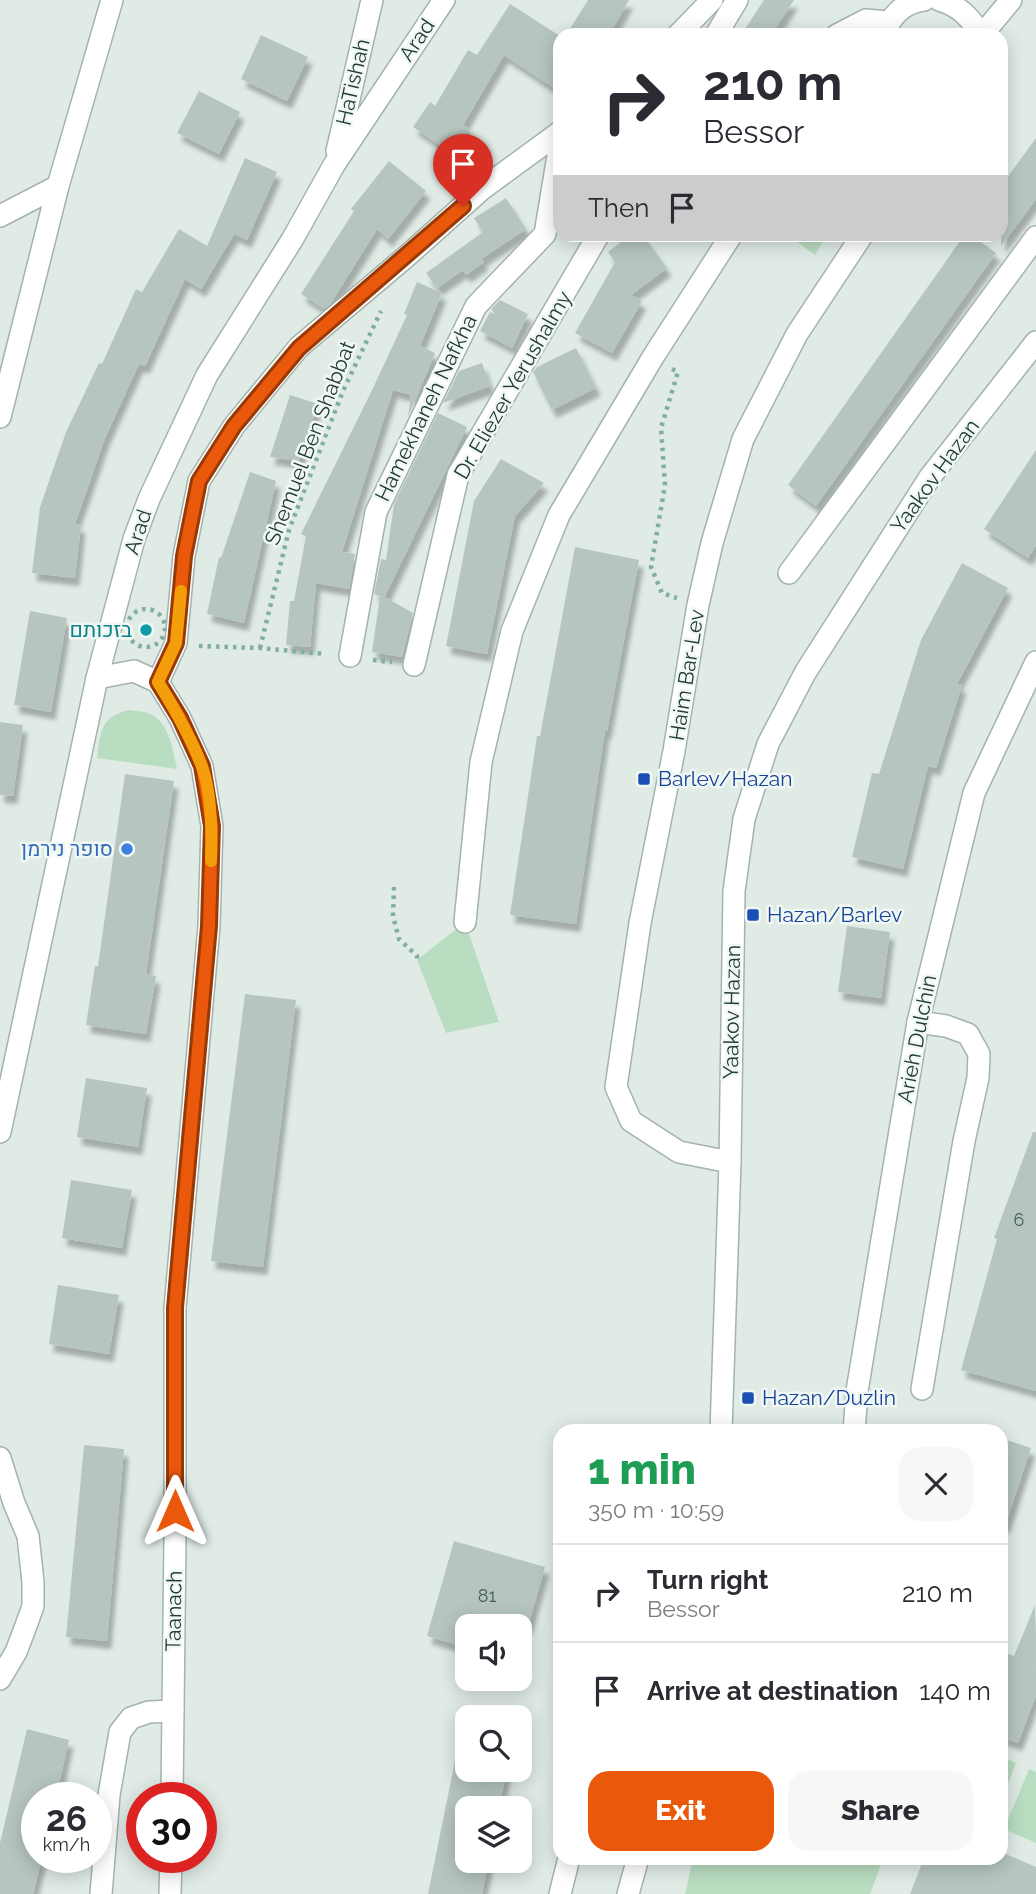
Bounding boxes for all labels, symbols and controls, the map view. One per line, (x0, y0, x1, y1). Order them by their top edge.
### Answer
street label: Arad (393, 14, 440, 66)
street label: HaTishah (330, 36, 375, 128)
text: 210 m (703, 54, 842, 111)
icon: right (588, 56, 679, 147)
text: Bessor (703, 113, 804, 150)
pin (433, 134, 493, 206)
icon: arrive (444, 145, 482, 183)
icon: arrive (663, 189, 701, 227)
text: Then (588, 193, 649, 223)
street label: Dr. Eliezer Yerushalmy (449, 286, 577, 483)
street label: Hamekhaneh Nafkha (369, 310, 482, 505)
street label: Shemuel Ben Shabbat (259, 337, 360, 548)
street label: Yaakov Hazan (885, 414, 984, 537)
street label: Arad (119, 506, 157, 558)
street label: Haim Bar-Lev (664, 608, 709, 742)
place label: בזכותם (70, 617, 132, 642)
marker: בזכותם (138, 622, 154, 638)
place label: Barlev/Hazan (658, 766, 792, 791)
marker: Barlev/Hazan (636, 771, 652, 787)
place label: סופר נירמן (21, 836, 113, 861)
marker: סופר נירמן (119, 841, 135, 857)
place label: Hazan/Barlev (767, 902, 902, 927)
marker: Hazan/Barlev (745, 907, 761, 923)
street label: Yaakov Hazan (718, 945, 745, 1079)
street label: Arieh Dulchin (892, 973, 941, 1105)
house number: 6 (1014, 1209, 1025, 1230)
place label: Hazan/Duzlin (762, 1385, 896, 1410)
marker: Hazan/Duzlin (740, 1390, 756, 1406)
text: 1 min (588, 1445, 696, 1494)
button: close (899, 1447, 973, 1521)
position arrow (138, 1474, 212, 1548)
text: 350 m · 10:59 (588, 1496, 724, 1523)
text: Turn right (647, 1565, 768, 1595)
street label: Taanach (160, 1570, 187, 1652)
icon: right (588, 1574, 626, 1612)
text: 210 m (902, 1578, 973, 1608)
house number: 81 (478, 1585, 496, 1606)
text: Bessor (647, 1595, 720, 1622)
map controls (455, 1614, 532, 1873)
button: sound (455, 1614, 532, 1691)
icon: arrive (588, 1672, 626, 1710)
text: Arrive at destination (647, 1676, 898, 1706)
text: 140 m (919, 1676, 991, 1706)
button: search (455, 1705, 532, 1782)
button: Exit (588, 1771, 774, 1851)
button: Share (788, 1771, 973, 1851)
speed limit sign: 30 (126, 1782, 217, 1873)
button: layers (455, 1796, 532, 1873)
text: 26 (46, 1798, 87, 1839)
text: km/h (43, 1834, 90, 1855)

